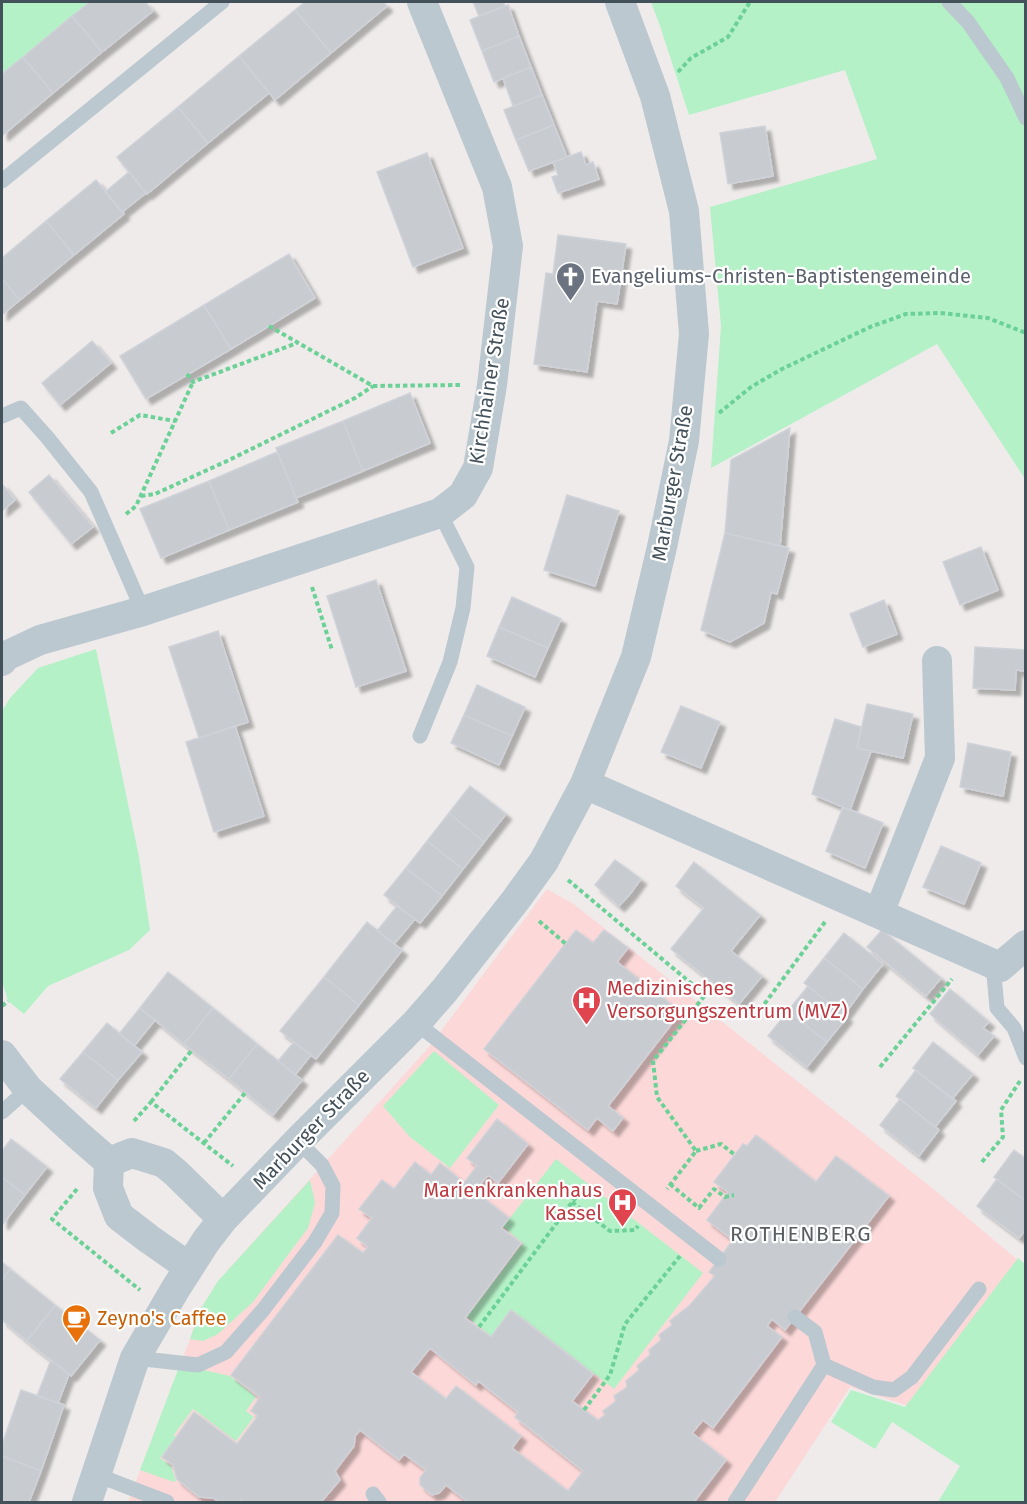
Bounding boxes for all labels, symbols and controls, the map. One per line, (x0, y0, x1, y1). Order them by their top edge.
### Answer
church icon: Evangeliums-Christen-Baptistengemeinde (554, 260, 586, 302)
place label: Evangeliums-Christen-Baptistengemeinde (591, 264, 971, 288)
street label: Kirchhainer Straße (464, 296, 514, 466)
street label: Marburger Straße (646, 403, 698, 563)
place label: Medizinisches Versorgungszentrum (MVZ) (607, 976, 847, 1023)
hospital icon: Medizinisches Versorgungszentrum (MVZ) (570, 984, 602, 1026)
street label: Marburger Straße (248, 1064, 374, 1194)
place label: Marienkrankenhaus Kassel (423, 1178, 602, 1225)
hospital icon: Marienkrankenhaus Kassel (607, 1186, 639, 1228)
district label: ROTHENBERG (730, 1221, 872, 1247)
cafe icon: Zeyno's Caffee (60, 1302, 92, 1344)
place label: Zeyno's Caffee (97, 1306, 227, 1330)

